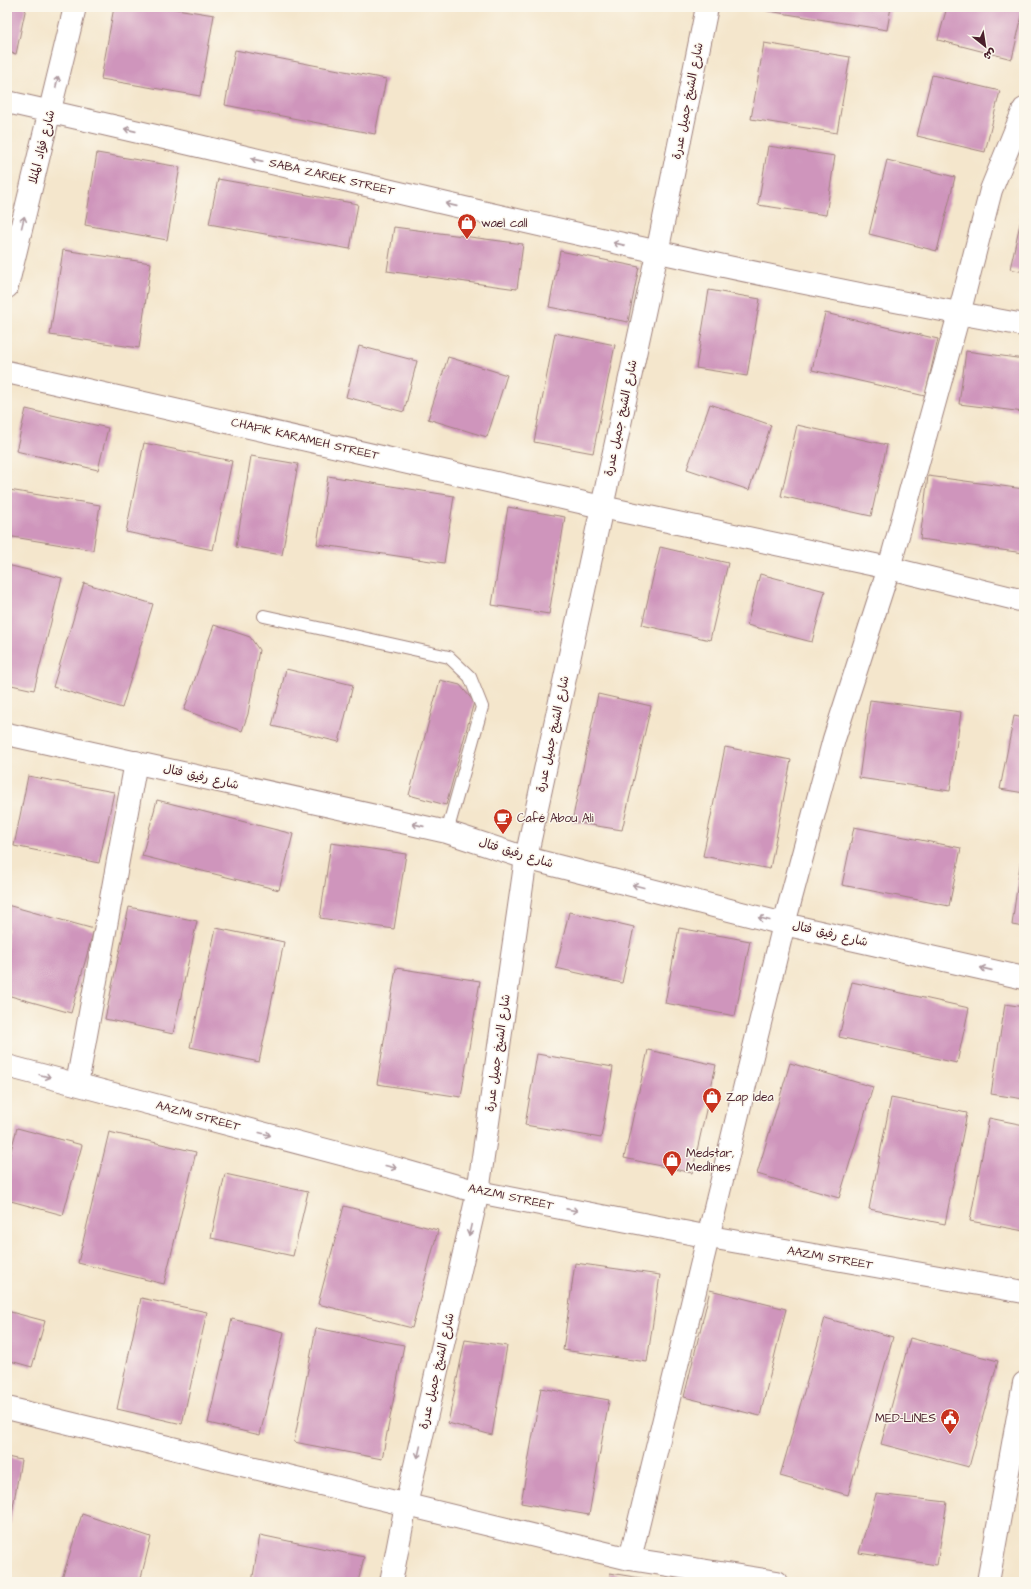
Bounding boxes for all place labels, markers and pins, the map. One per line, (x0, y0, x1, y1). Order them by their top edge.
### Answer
shop icon: wael call (456, 212, 478, 240)
place label: wael call (481, 215, 528, 232)
cafe icon: Café Abou Ali (492, 807, 514, 835)
place label: Café Abou Ali (517, 810, 594, 827)
shop icon: Zap Idea (701, 1086, 723, 1114)
place label: Zap Idea (726, 1089, 774, 1106)
place label: Medstar, Medlines (686, 1145, 734, 1176)
shop icon: Medstar, Medlines (661, 1149, 683, 1177)
public building icon: MED-LINES (939, 1407, 961, 1435)
place label: MED-LINES (875, 1410, 936, 1427)

